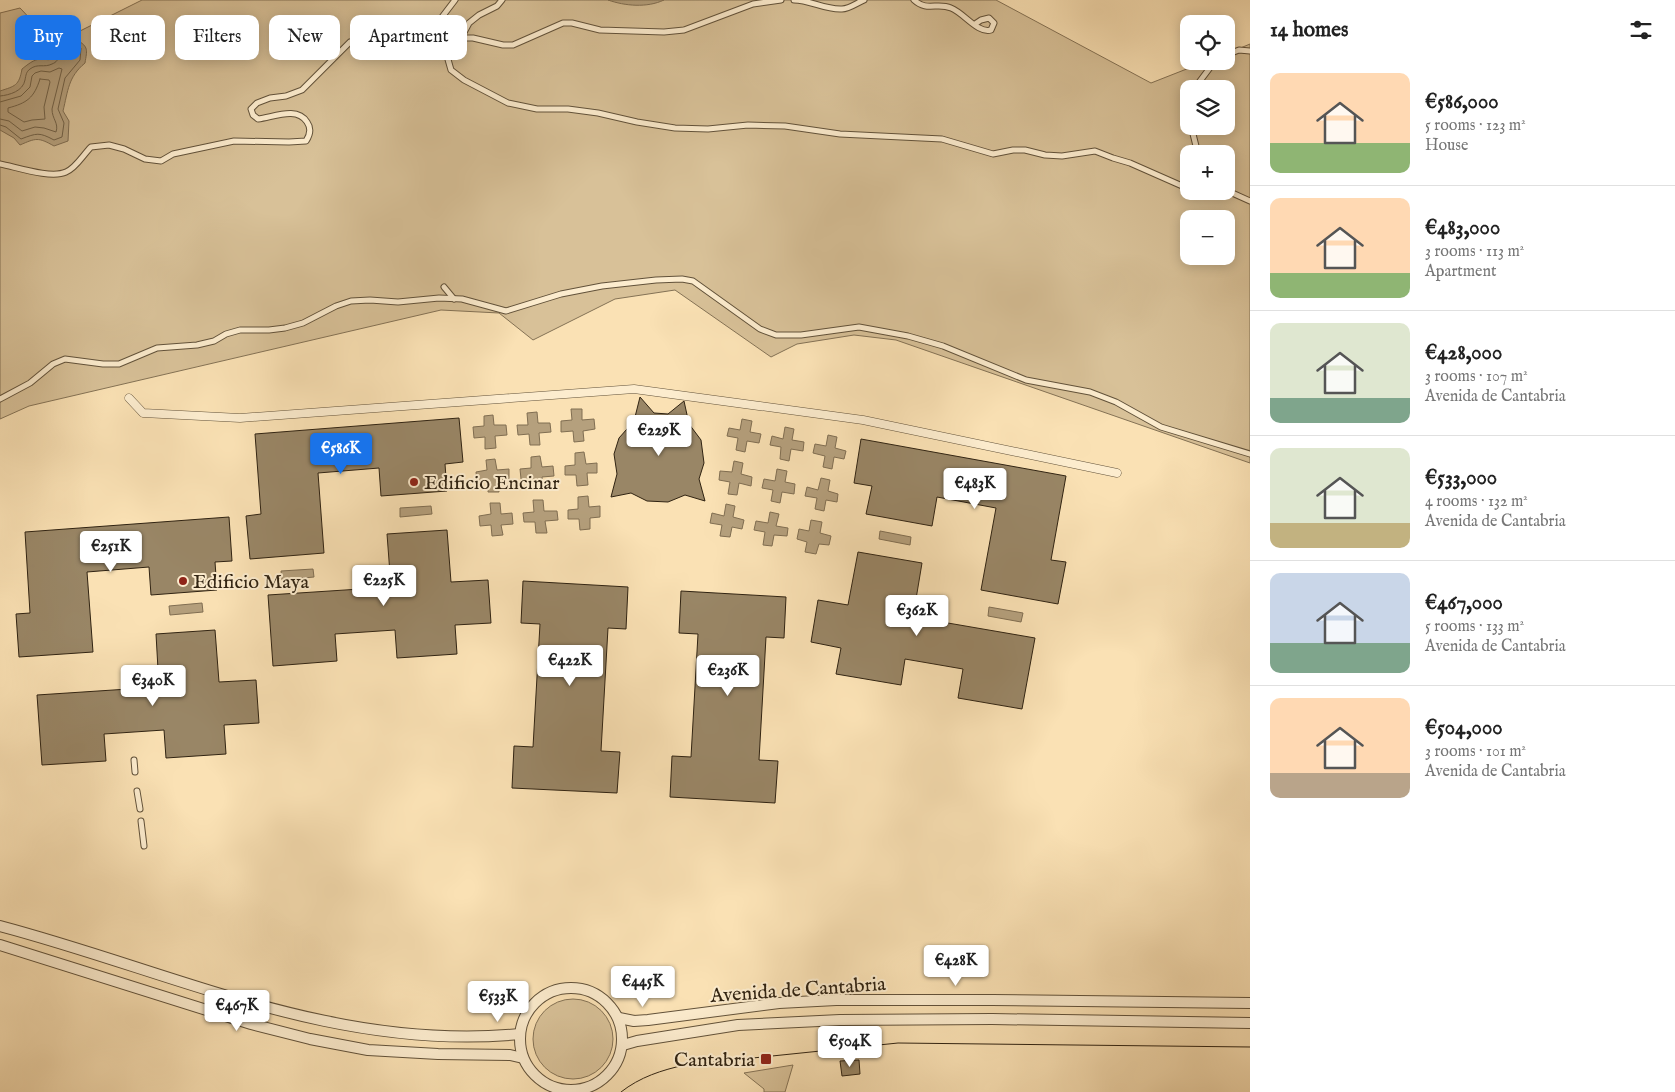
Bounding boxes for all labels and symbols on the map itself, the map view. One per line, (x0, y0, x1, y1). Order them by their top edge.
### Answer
pin: €229K (624, 414, 694, 457)
pin: €586K (306, 432, 376, 475)
pin: €483K (940, 468, 1010, 510)
place label: Edificio Encinar (424, 471, 560, 496)
marker: Edificio Encinar (408, 476, 420, 488)
pin: €251K (76, 530, 146, 573)
pin: €225K (349, 564, 419, 607)
place label: Edificio Maya (193, 570, 309, 595)
marker: Edificio Maya (177, 575, 189, 587)
pin: €362K (882, 594, 952, 637)
pin: €422K (535, 644, 605, 687)
pin: €236K (693, 654, 763, 697)
pin: €340K (118, 664, 188, 707)
pin: €428K (921, 944, 991, 987)
pin: €445K (608, 966, 678, 1008)
street label: Avenida de Cantabria (709, 972, 887, 1009)
pin: €533K (463, 980, 533, 1023)
pin: €467K (202, 990, 272, 1032)
pin: €504K (815, 1026, 885, 1068)
place label: Cantabria (674, 1048, 755, 1073)
marker: Cantabria (759, 1052, 773, 1066)

